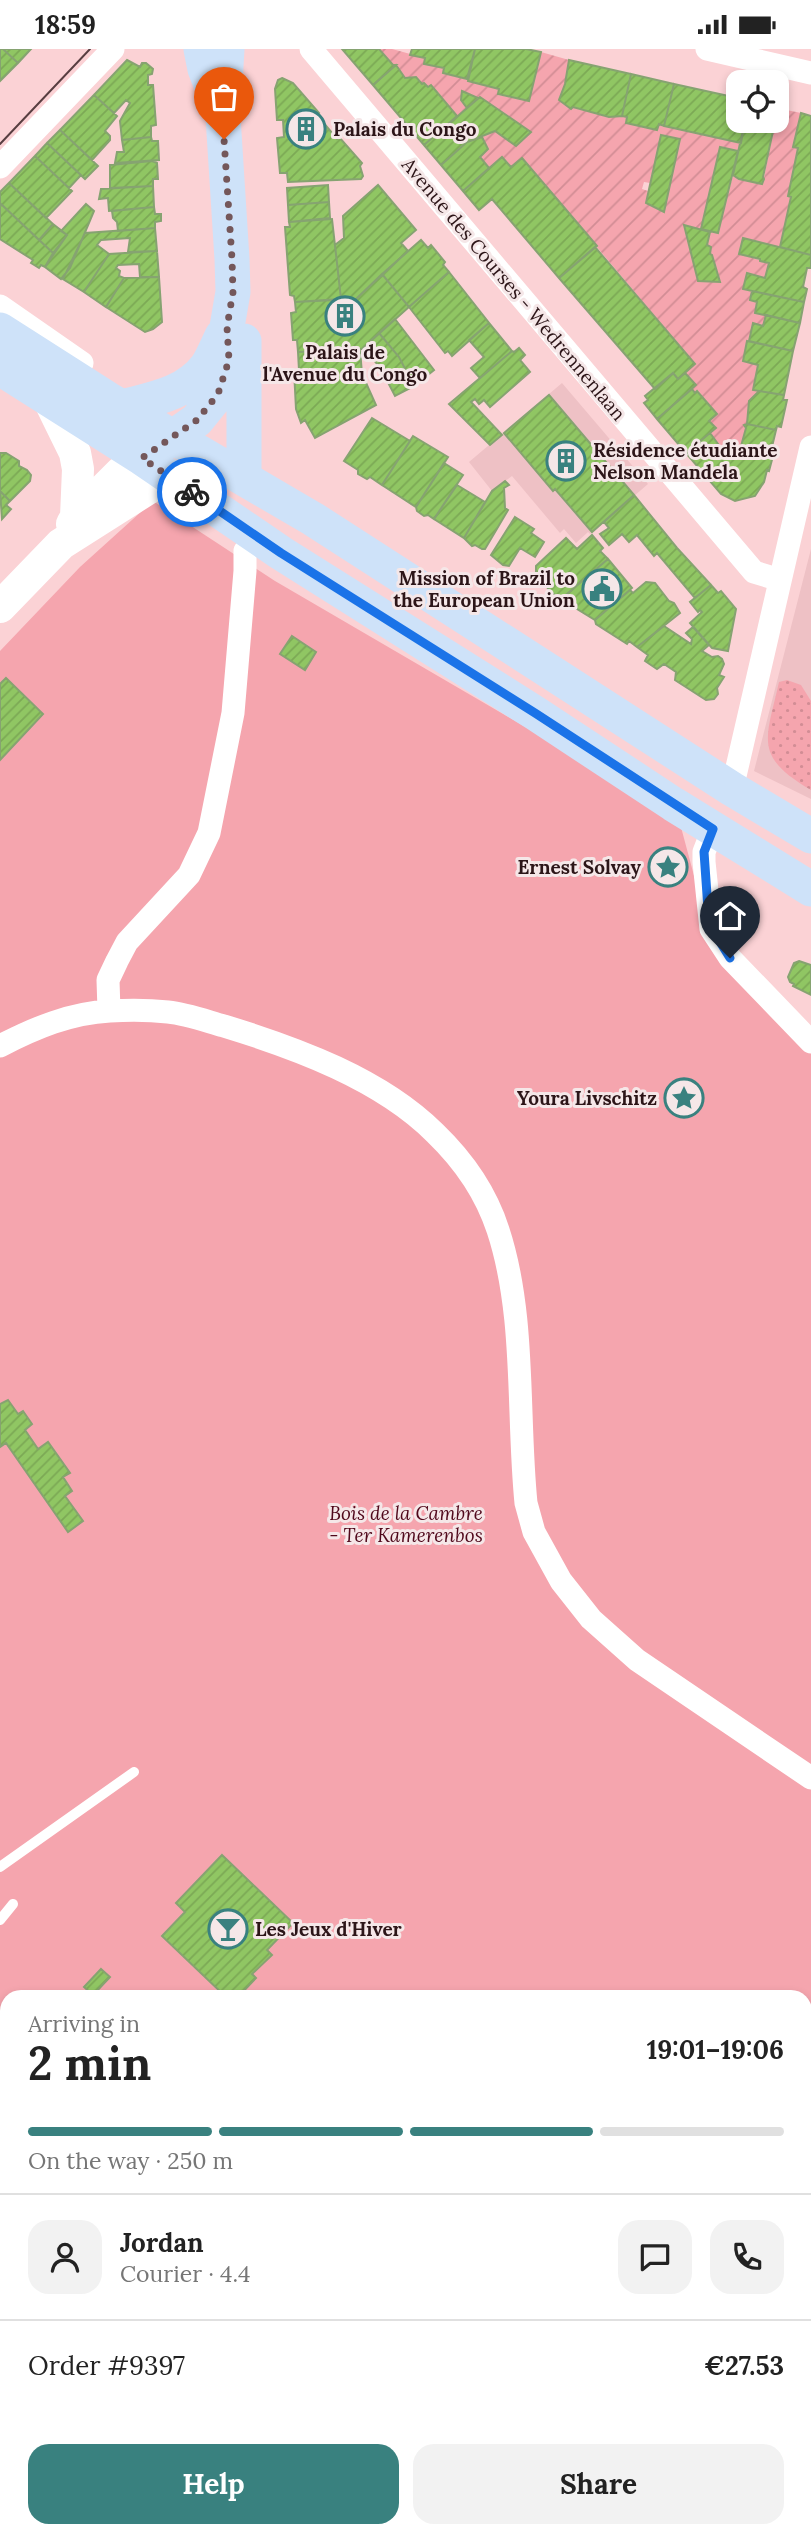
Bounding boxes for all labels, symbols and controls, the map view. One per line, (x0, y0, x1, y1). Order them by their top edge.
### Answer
text: 18:59 (35, 8, 96, 41)
pin (194, 67, 254, 139)
map controls (726, 70, 789, 133)
button: locate (726, 70, 789, 133)
icon: bag (205, 78, 243, 116)
building icon: Palais du Congo (285, 108, 327, 150)
place label: Palais du Congo (333, 117, 477, 141)
street label: Avenue des Courses - Wedrennenlaan (396, 152, 631, 425)
building icon: Palais de l'Avenue du Congo (324, 295, 366, 337)
place label: Palais de l'Avenue du Congo (263, 340, 427, 386)
place label: Résidence étudiante Nelson Mandela (593, 438, 778, 484)
building icon: Résidence étudiante Nelson Mandela (545, 440, 587, 482)
courier (157, 457, 227, 527)
icon: bike (173, 473, 211, 511)
place label: Mission of Brazil to the European Union (393, 566, 575, 612)
public building icon: Mission of Brazil to the European Union (581, 568, 623, 610)
place icon: Ernest Solvay (647, 846, 689, 888)
place label: Ernest Solvay (518, 855, 642, 879)
pin (700, 886, 760, 958)
icon: home (711, 897, 749, 935)
place icon: Youra Livschitz (663, 1077, 705, 1119)
place label: Youra Livschitz (517, 1086, 657, 1110)
park label: Bois de la Cambre - Ter Kamerenbos (329, 1501, 483, 1547)
bar icon: Les Jeux d'Hiver (207, 1908, 249, 1950)
place label: Les Jeux d'Hiver (255, 1917, 402, 1941)
text: Arriving in (28, 2009, 140, 2038)
text: 19:01–19:06 (647, 2033, 784, 2066)
text: 2 min (28, 2034, 151, 2093)
text: On the way · 250 m (28, 2146, 233, 2175)
button: person (28, 2220, 102, 2294)
button: chat (618, 2220, 692, 2294)
button: phone (710, 2220, 784, 2294)
text: Jordan (120, 2226, 204, 2259)
text: Courier · 4.4 (120, 2259, 251, 2288)
text: Order #9397 (28, 2349, 185, 2382)
text: €27.53 (704, 2349, 784, 2382)
button: Help (28, 2444, 399, 2524)
button: Share (413, 2444, 784, 2524)

